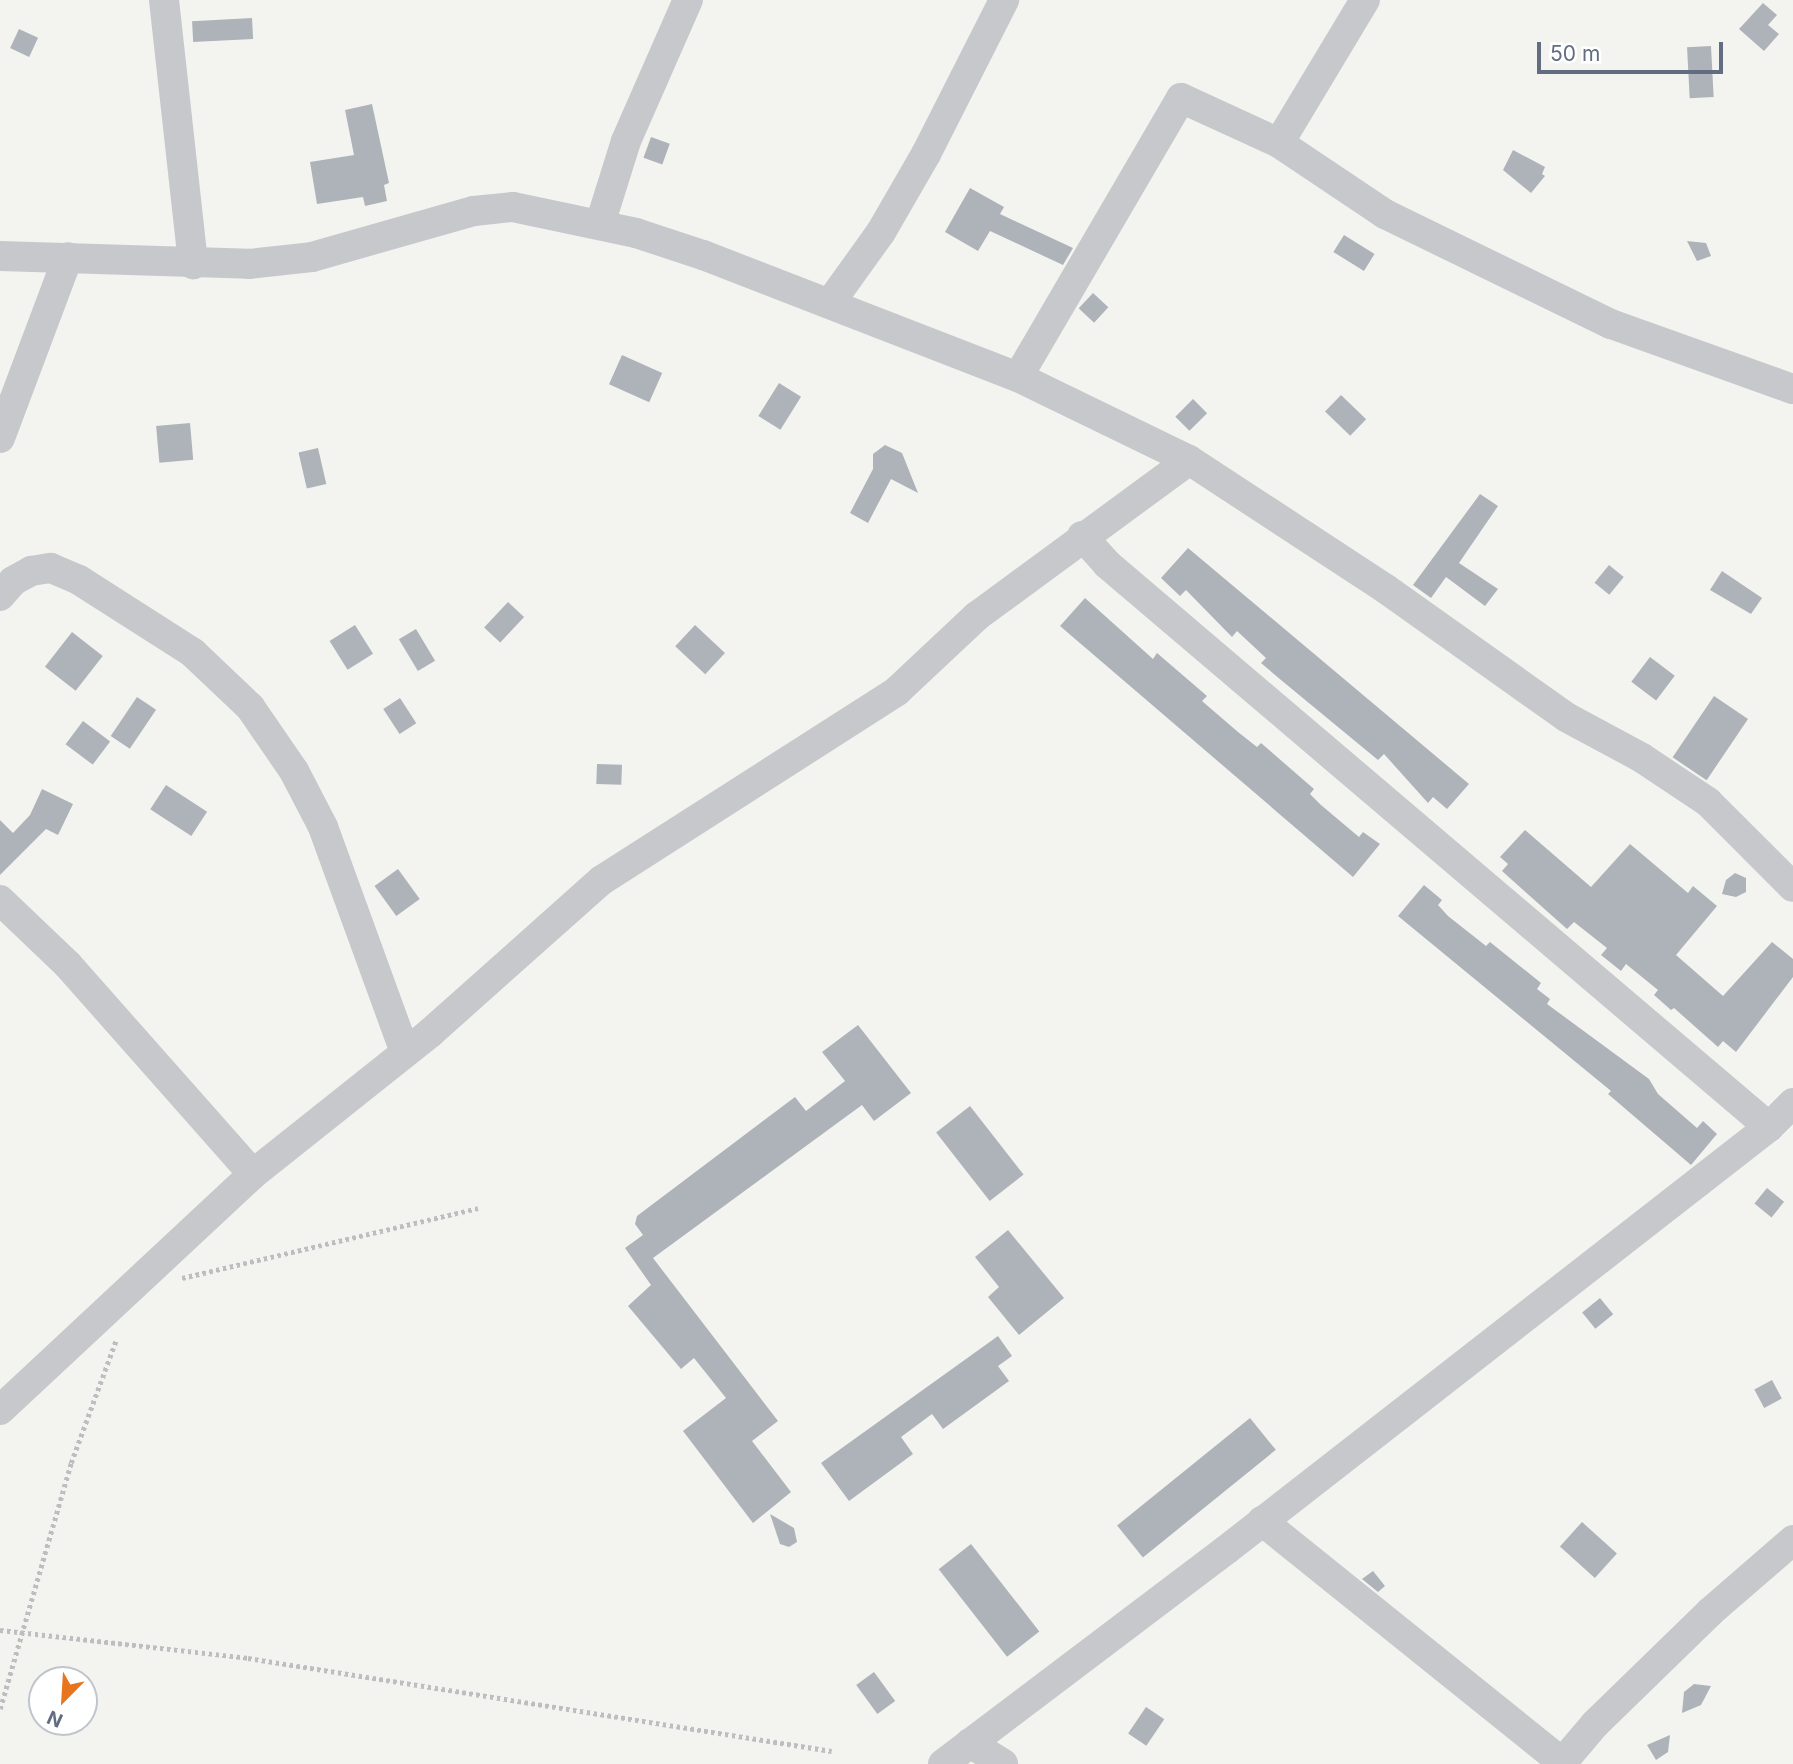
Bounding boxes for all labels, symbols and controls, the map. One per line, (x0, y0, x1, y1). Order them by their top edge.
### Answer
scale bar (1541, 28, 1727, 72)
text: 50 m (1550, 41, 1600, 66)
north arrow (28, 1666, 98, 1736)
text: N (44, 1705, 66, 1732)

